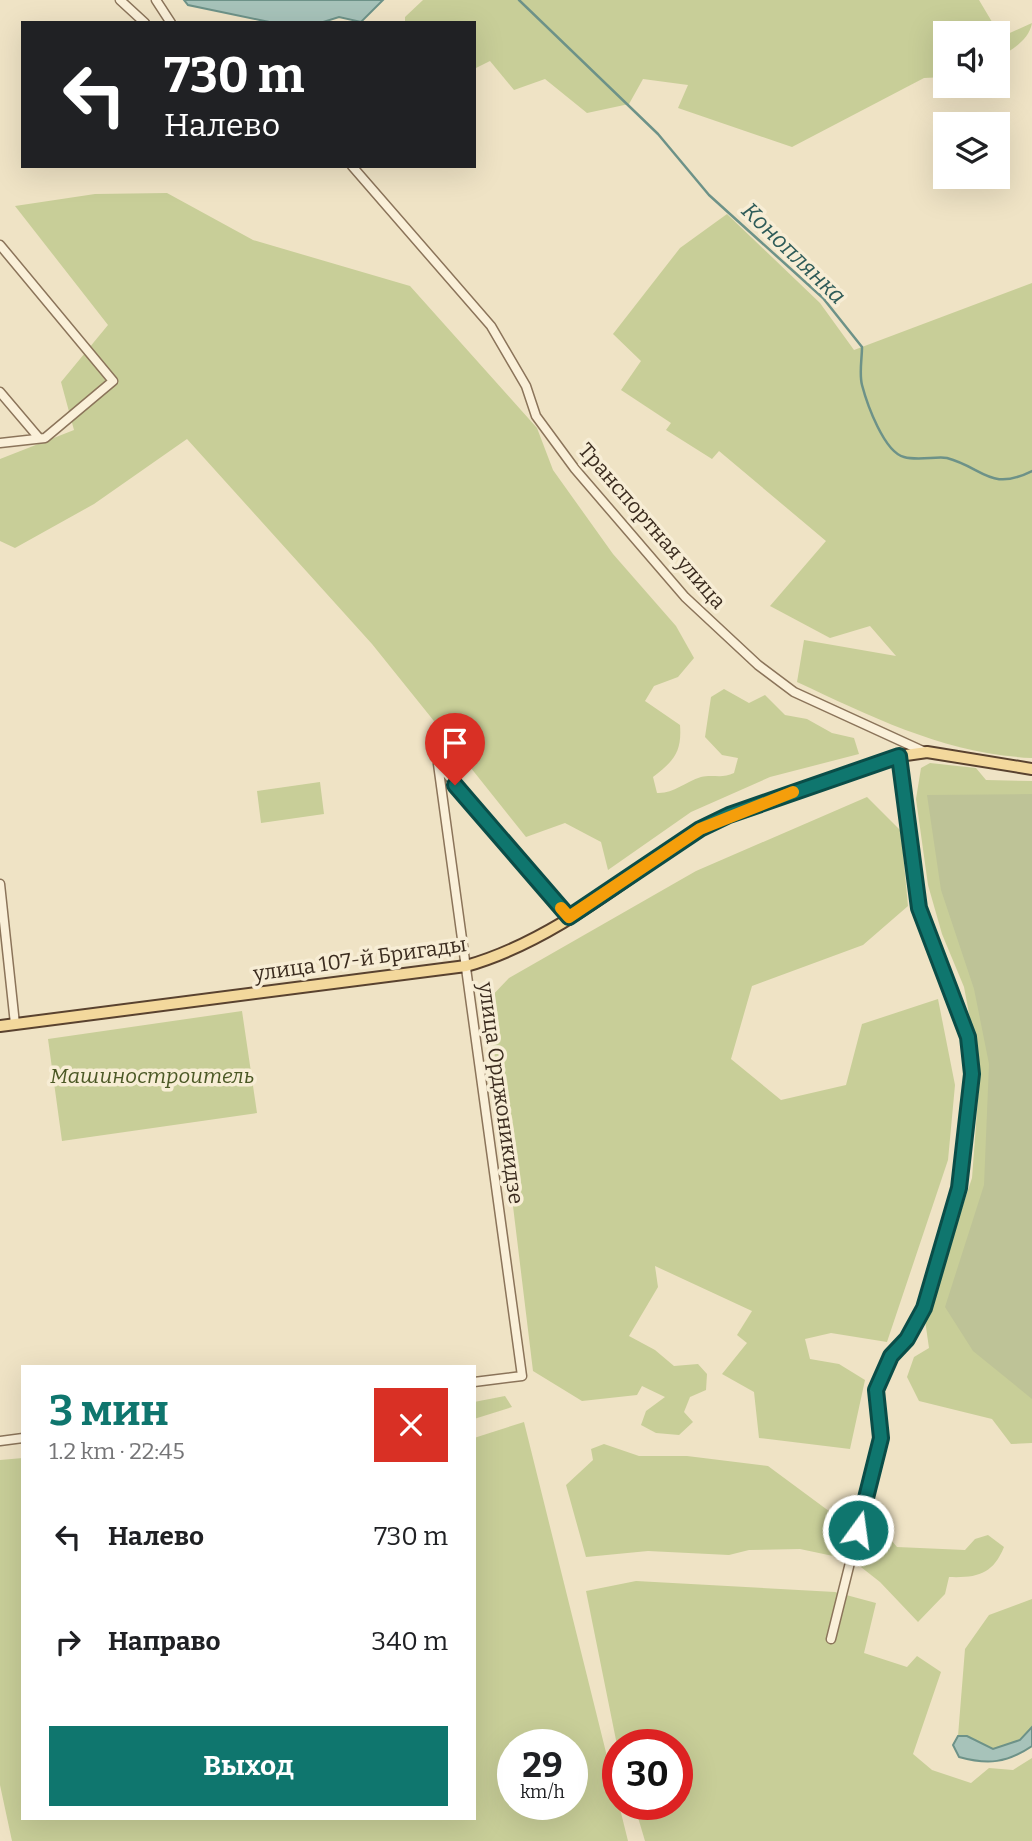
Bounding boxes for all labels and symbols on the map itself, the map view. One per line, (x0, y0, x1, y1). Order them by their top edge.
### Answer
water label: Коноплянка (736, 196, 852, 310)
street label: Транспортная улица (573, 438, 732, 615)
pin (425, 713, 485, 785)
street label: улица 107-й Бригады (251, 931, 468, 987)
street label: улица Орджоникидзе (472, 979, 529, 1206)
park label: Машиностроитель (50, 1063, 254, 1089)
position arrow (821, 1493, 895, 1567)
speed limit sign: 30 (602, 1729, 693, 1820)

